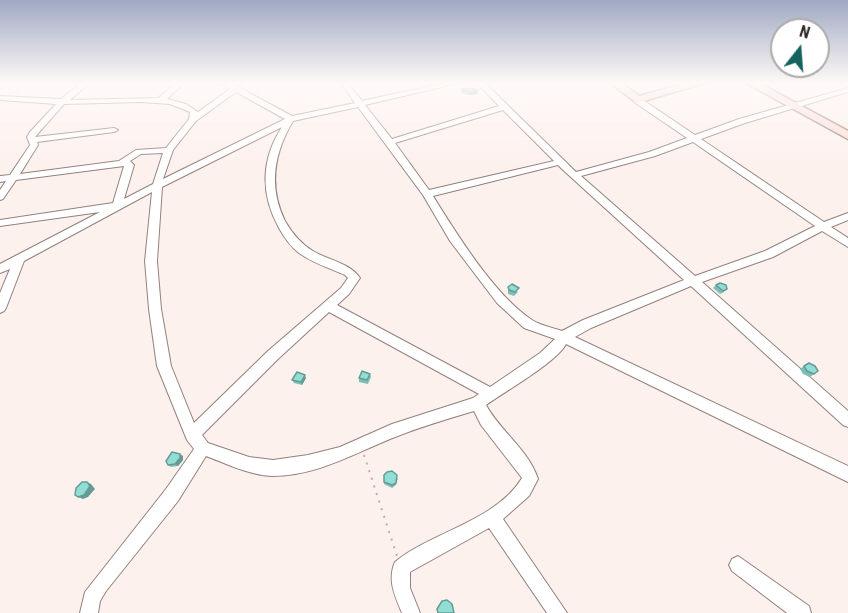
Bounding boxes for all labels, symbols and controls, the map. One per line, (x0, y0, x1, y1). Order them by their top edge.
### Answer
north arrow (770, 18, 830, 78)
text: N (797, 22, 812, 43)

